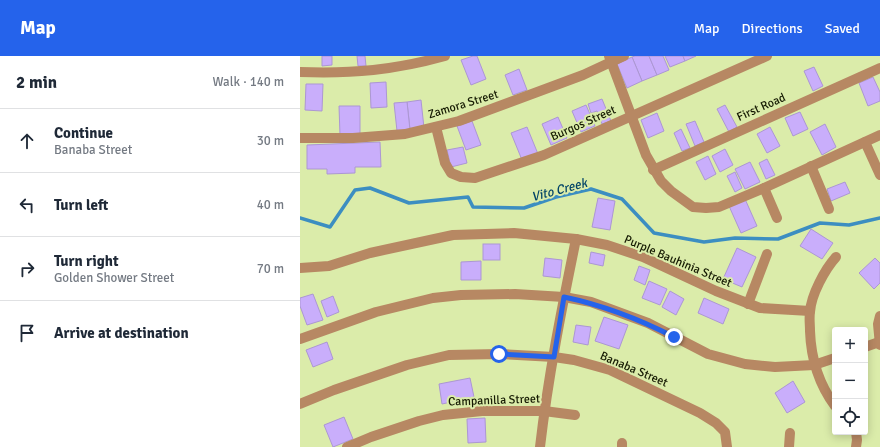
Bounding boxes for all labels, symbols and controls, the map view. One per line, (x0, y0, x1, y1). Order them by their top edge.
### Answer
text: Map (20, 16, 56, 40)
text: Map (694, 20, 720, 37)
text: Directions (742, 20, 803, 37)
text: Saved (825, 20, 860, 37)
text: 2 min (16, 72, 57, 93)
text: Walk · 140 m (213, 74, 284, 90)
street label: Zamora Street (426, 87, 500, 122)
street label: First Road (735, 90, 788, 125)
street label: Burgos Street (548, 102, 618, 145)
text: Continue (54, 124, 113, 142)
icon: ahead (16, 130, 38, 152)
text: 30 m (257, 133, 284, 149)
text: Banaba Street (54, 142, 132, 158)
water label: Vito Creek (530, 174, 590, 205)
icon: left (16, 194, 38, 216)
text: Turn left (54, 196, 108, 214)
text: 40 m (257, 197, 284, 213)
street label: Purple Bauhinia Street (622, 232, 734, 291)
text: Turn right (54, 252, 119, 270)
icon: right (16, 258, 38, 280)
text: 70 m (257, 261, 284, 277)
text: Golden Shower Street (54, 270, 174, 286)
icon: arrive (16, 322, 38, 344)
text: Arrive at destination (54, 324, 189, 342)
map controls (832, 327, 868, 435)
button: + (832, 327, 868, 363)
route end (665, 328, 683, 346)
route start (490, 345, 508, 363)
street label: Banaba Street (598, 348, 670, 390)
button: − (832, 363, 868, 399)
street label: Campanilla Street (448, 391, 540, 410)
button: locate (832, 399, 868, 435)

